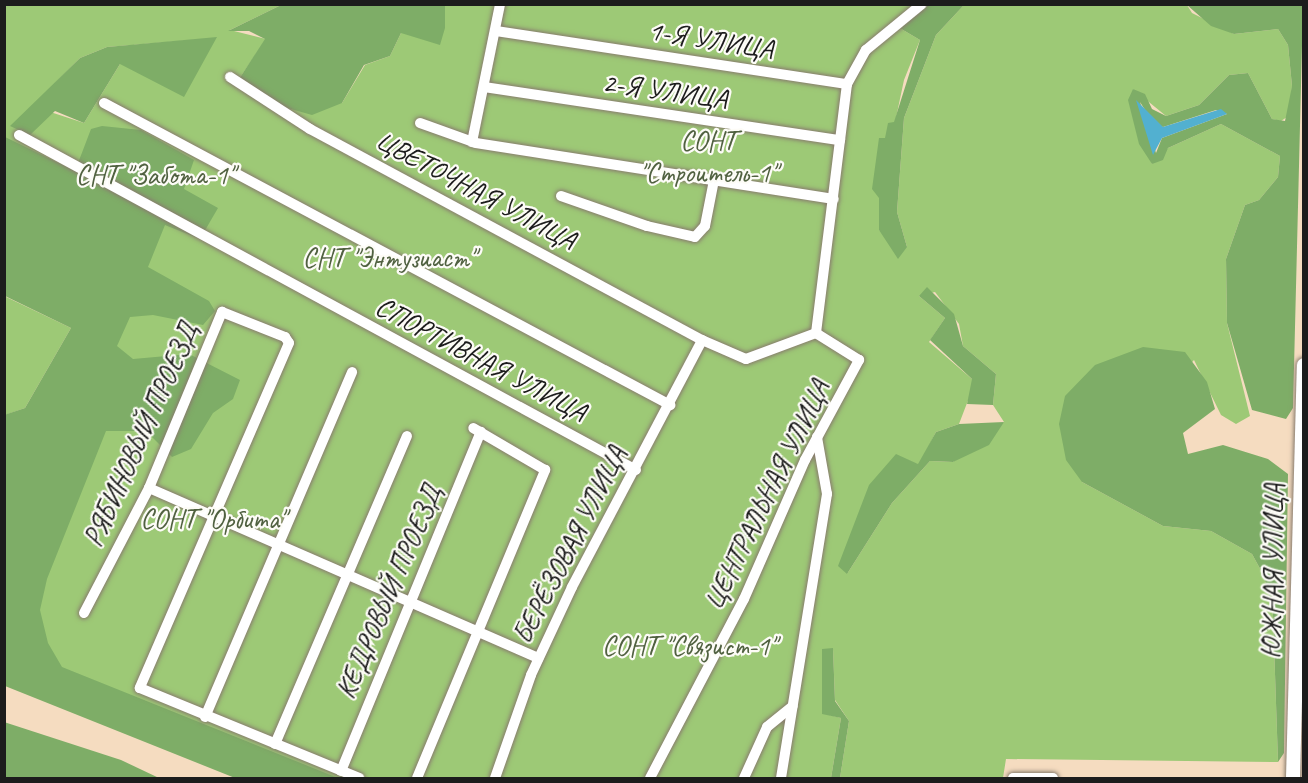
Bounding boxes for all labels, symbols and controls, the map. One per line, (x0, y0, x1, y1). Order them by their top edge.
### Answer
street label: 1-Я УЛИЦА (647, 14, 775, 66)
street label: 2-Я УЛИЦА (601, 66, 729, 116)
street label: ЦВЕТОЧНАЯ УЛИЦА (371, 123, 581, 257)
park label: СОНТ "Строитель-1" (639, 124, 777, 190)
park label: СНТ "Забота-1" (76, 158, 234, 192)
park label: СНТ "Энтузиаст" (303, 241, 475, 275)
street label: СПОРТИВНАЯ УЛИЦА (370, 289, 592, 429)
street label: РЯБИНОВЫЙ ПРОЕЗД (77, 318, 205, 552)
street label: ЦЕНТРАЛЬНАЯ УЛИЦА (697, 375, 837, 615)
street label: БЕРЁЗОВАЯ УЛИЦА (506, 441, 634, 649)
street label: КЕДРОВЫЙ ПРОЕЗД (329, 480, 449, 704)
street label: ЮЖНАЯ УЛИЦА (1255, 483, 1291, 659)
park label: СОНТ "Орбита" (140, 502, 286, 536)
park label: СОНТ "Связист-1" (602, 629, 776, 663)

